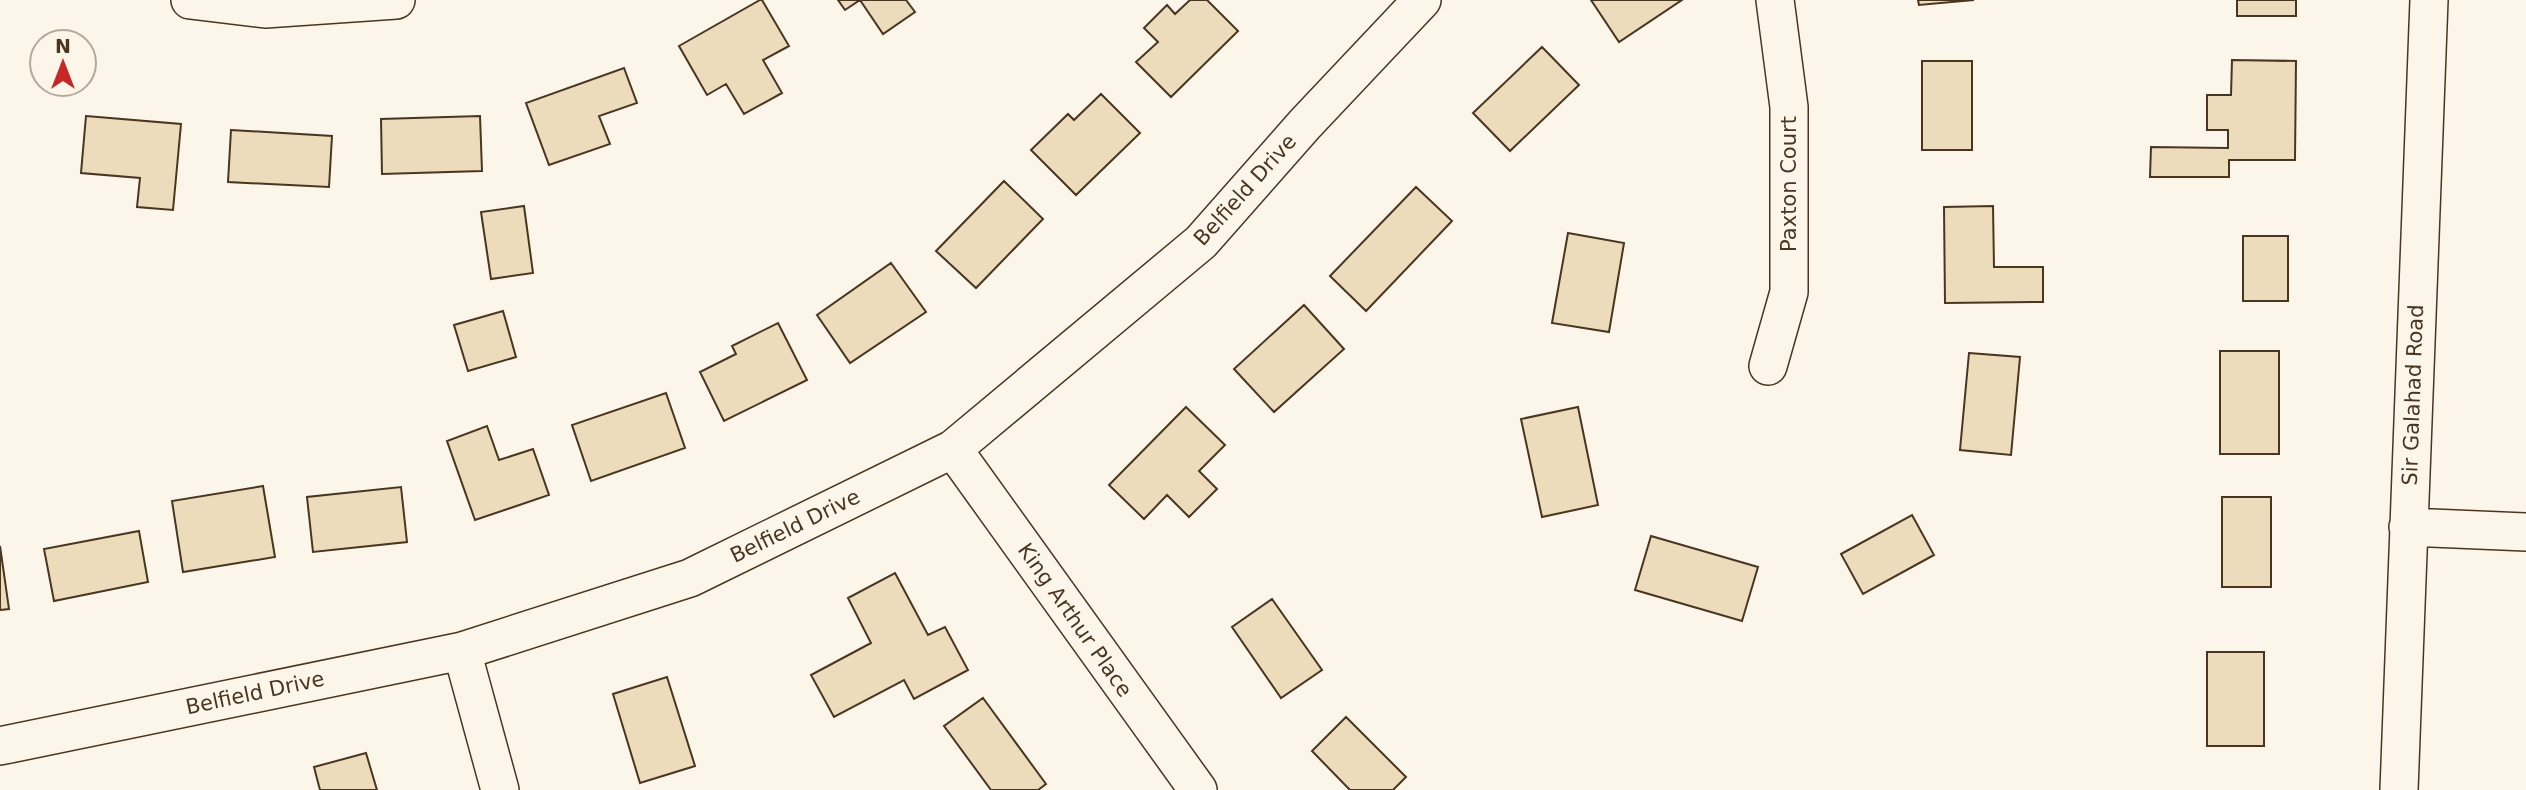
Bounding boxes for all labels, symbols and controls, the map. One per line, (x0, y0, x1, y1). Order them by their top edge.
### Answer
north arrow (28, 28, 98, 98)
text: N (55, 35, 71, 57)
street label: Paxton Court (1777, 116, 1801, 252)
street label: Belfield Drive (1189, 130, 1301, 250)
street label: Sir Galahad Road (2398, 304, 2428, 486)
street label: Belfield Drive (726, 484, 864, 568)
street label: King Arthur Place (1013, 539, 1137, 701)
street label: Belfield Drive (183, 667, 327, 719)

